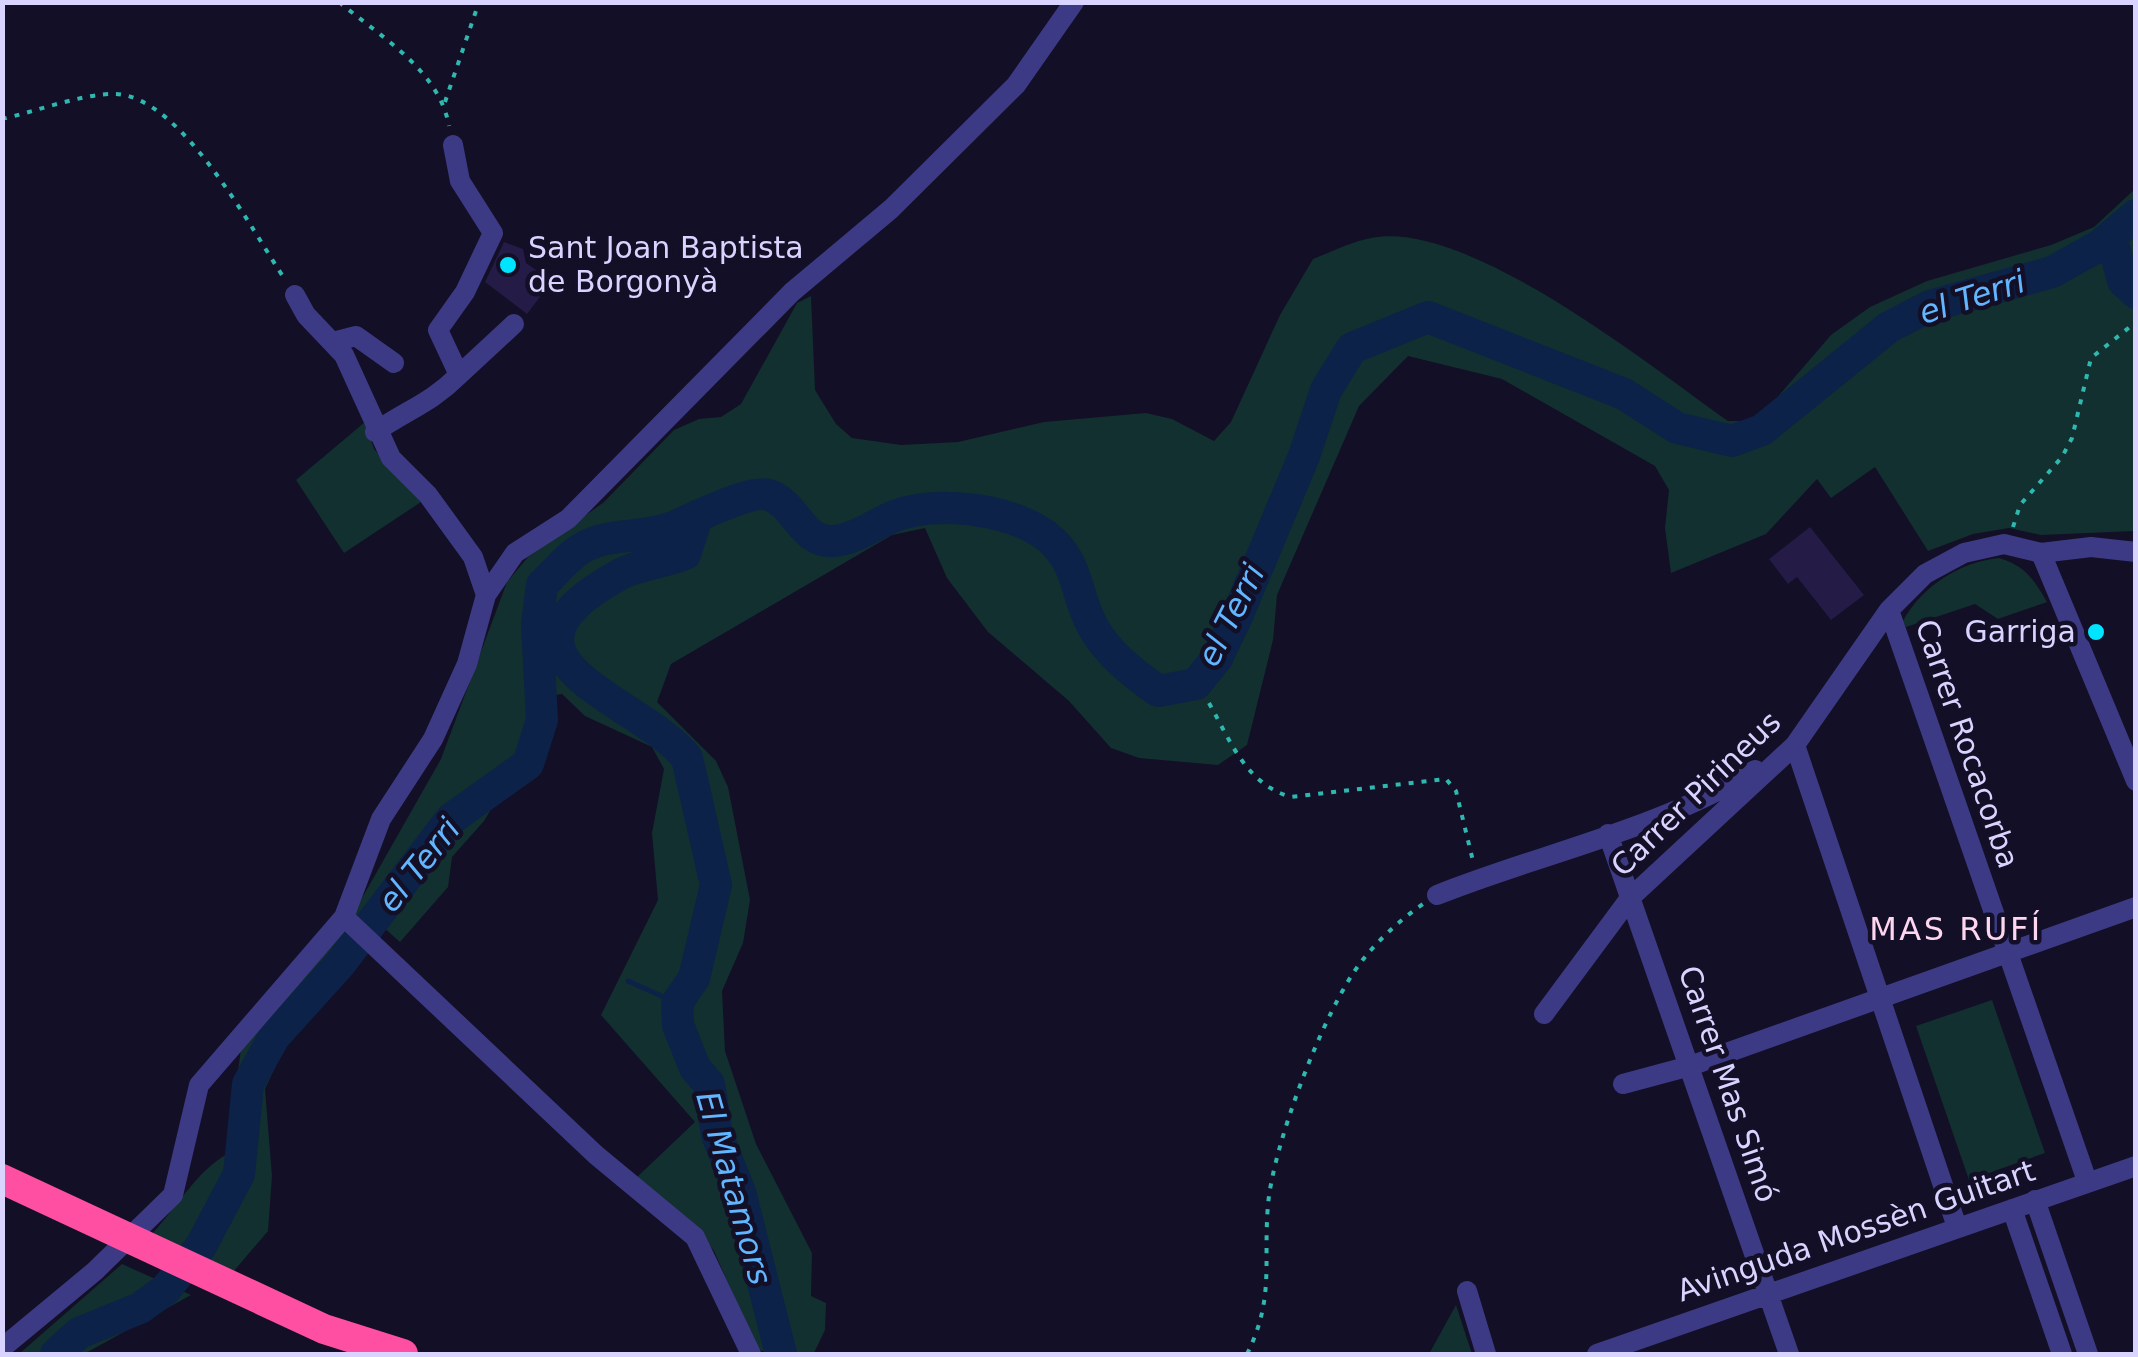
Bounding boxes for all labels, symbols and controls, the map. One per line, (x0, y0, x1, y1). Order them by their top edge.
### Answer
place label: Sant Joan Baptista de Borgonyà (528, 230, 804, 299)
marker: Sant Joan Baptista de Borgonyà (497, 254, 519, 276)
water label: el Terri (1914, 262, 2030, 332)
water label: el Terri (1189, 558, 1273, 672)
place label: Garriga (1964, 614, 2076, 649)
street label: Carrer Rocacorba (1909, 615, 2026, 873)
marker: Garriga (2085, 621, 2107, 643)
street label: Carrer Pirineus (1604, 704, 1788, 883)
water label: el Terri (370, 811, 468, 919)
district label: MAS RUFÍ (1869, 910, 2043, 948)
street label: Carrer Mas Simó (1672, 961, 1785, 1207)
water label: El Matamors (688, 1087, 780, 1289)
street label: Avinguda Mossèn Guitart (1672, 1153, 2040, 1308)

